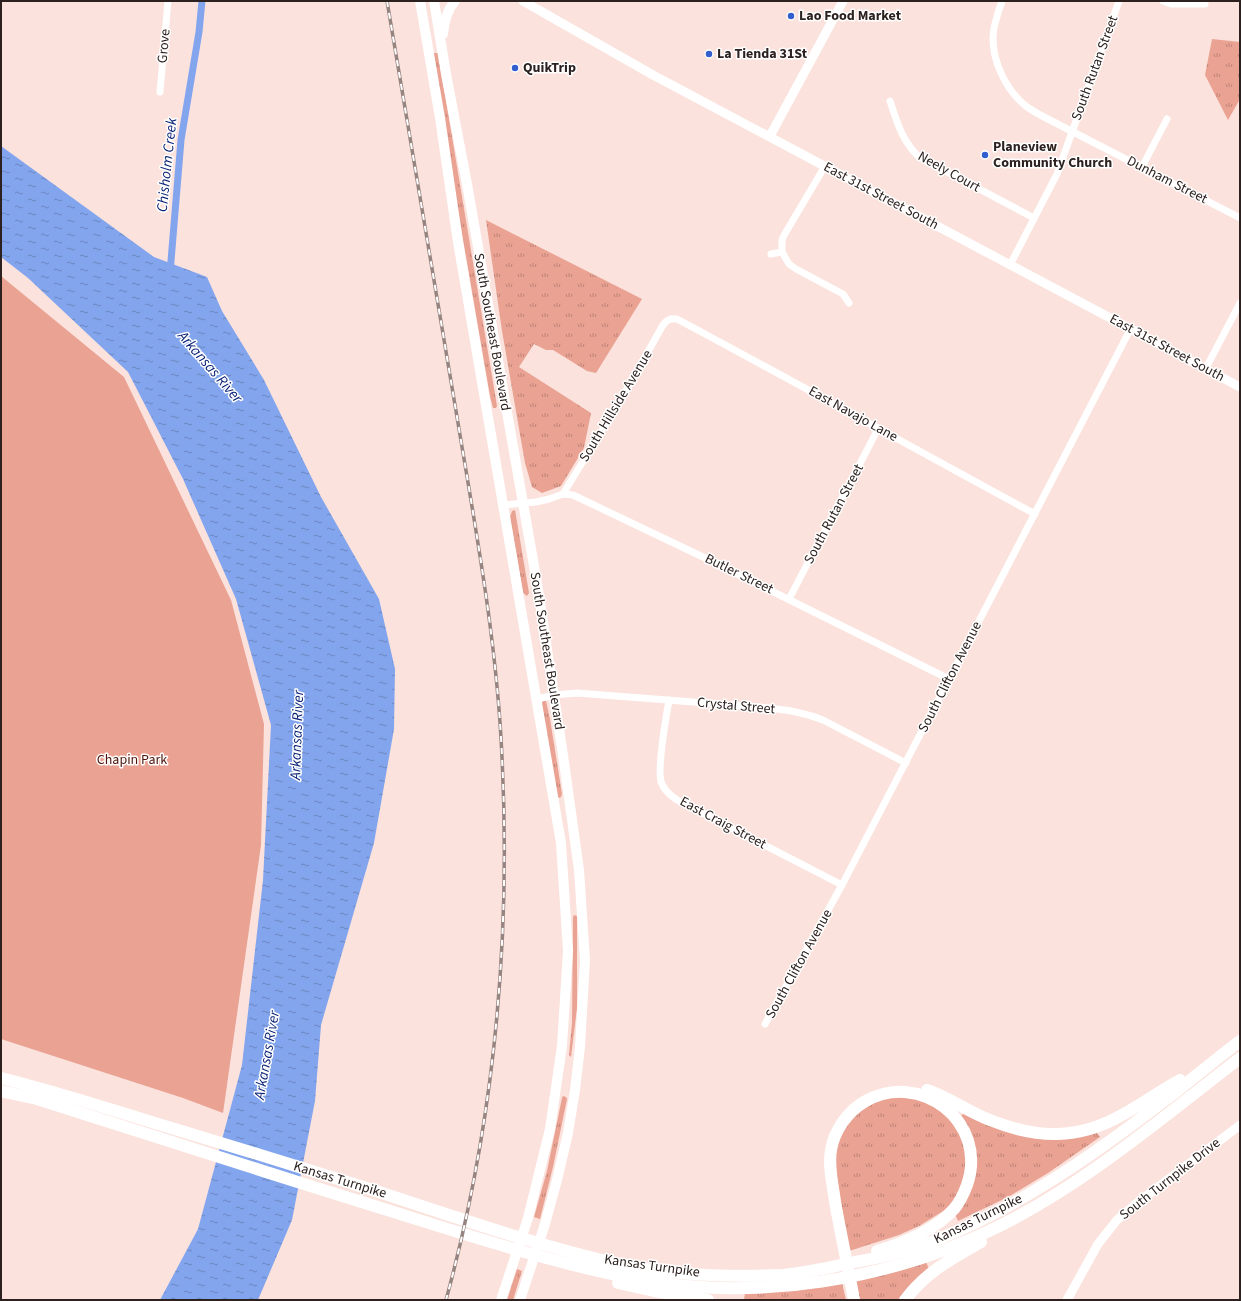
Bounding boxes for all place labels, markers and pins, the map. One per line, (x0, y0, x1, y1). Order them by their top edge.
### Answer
place label: Lao Food Market (799, 6, 902, 26)
marker: Lao Food Market (786, 11, 796, 21)
place label: La Tienda 31St (717, 44, 808, 64)
marker: La Tienda 31St (704, 49, 714, 59)
place label: QuikTrip (523, 58, 576, 78)
marker: QuikTrip (510, 63, 520, 73)
place label: Planeview Community Church (993, 137, 1112, 173)
marker: Planeview Community Church (980, 150, 990, 160)

